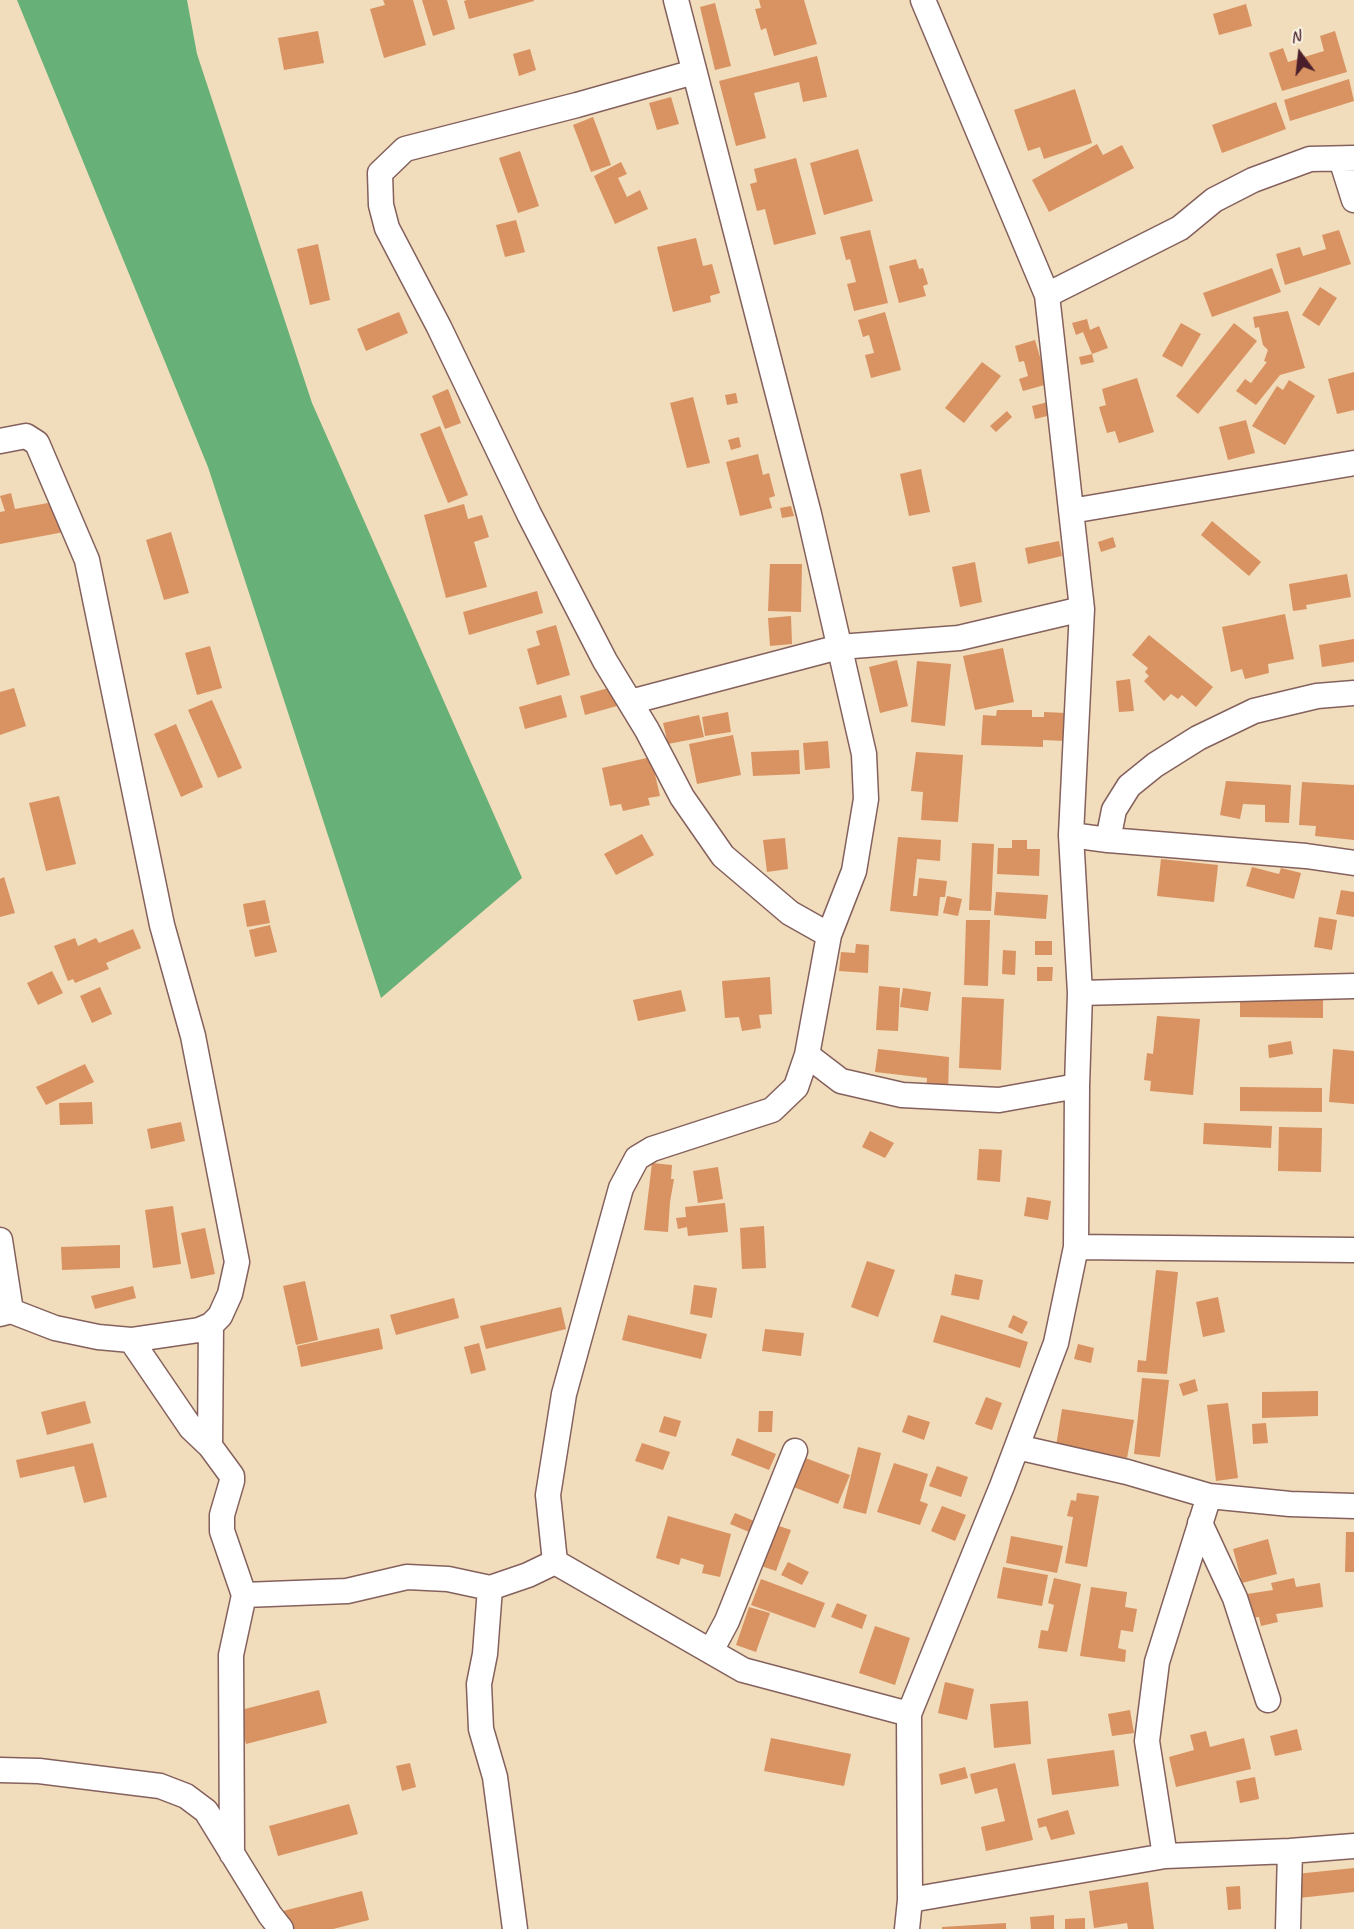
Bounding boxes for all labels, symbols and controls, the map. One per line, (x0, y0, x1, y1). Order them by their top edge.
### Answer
north arrow (1270, 24, 1330, 84)
text: N (1288, 26, 1303, 48)

